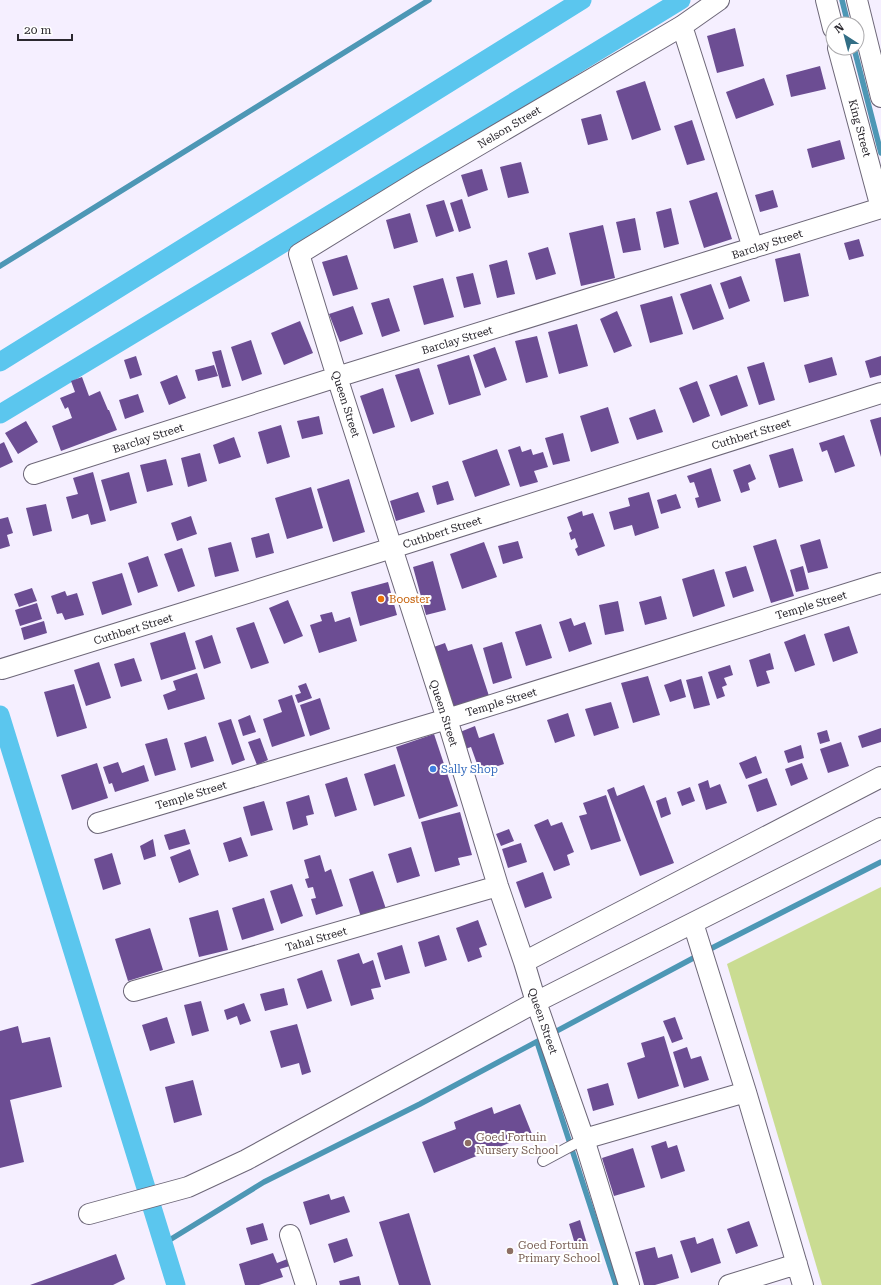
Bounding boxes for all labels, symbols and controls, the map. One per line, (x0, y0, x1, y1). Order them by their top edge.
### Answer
scale bar (18, 16, 72, 42)
north arrow (825, 16, 865, 56)
text: N (832, 20, 847, 36)
text: 20 m (24, 23, 51, 37)
street label: King Street (846, 98, 873, 158)
street label: Nelson Street (475, 103, 543, 151)
street label: Barclay Street (730, 227, 804, 262)
street label: Barclay Street (420, 323, 494, 357)
street label: Queen Street (329, 369, 362, 439)
street label: Cuthbert Street (710, 416, 792, 453)
street label: Barclay Street (111, 421, 185, 456)
street label: Cuthbert Street (401, 514, 483, 551)
street label: Temple Street (774, 588, 848, 622)
place label: Booster (389, 593, 430, 606)
marker: Booster (376, 594, 386, 604)
street label: Cuthbert Street (92, 611, 174, 648)
street label: Queen Street (427, 678, 460, 748)
street label: Temple Street (464, 685, 538, 719)
place label: Sally Shop (441, 763, 498, 776)
marker: Sally Shop (428, 764, 438, 774)
street label: Temple Street (154, 778, 228, 812)
street label: Tahal Street (284, 924, 348, 954)
street label: Queen Street (525, 986, 560, 1056)
place label: Goed Fortuin Nursery School (476, 1131, 559, 1157)
marker: Goed Fortuin Nursery School (463, 1138, 473, 1148)
place label: Goed Fortuin Primary School (518, 1239, 601, 1265)
marker: Goed Fortuin Primary School (505, 1246, 515, 1256)

